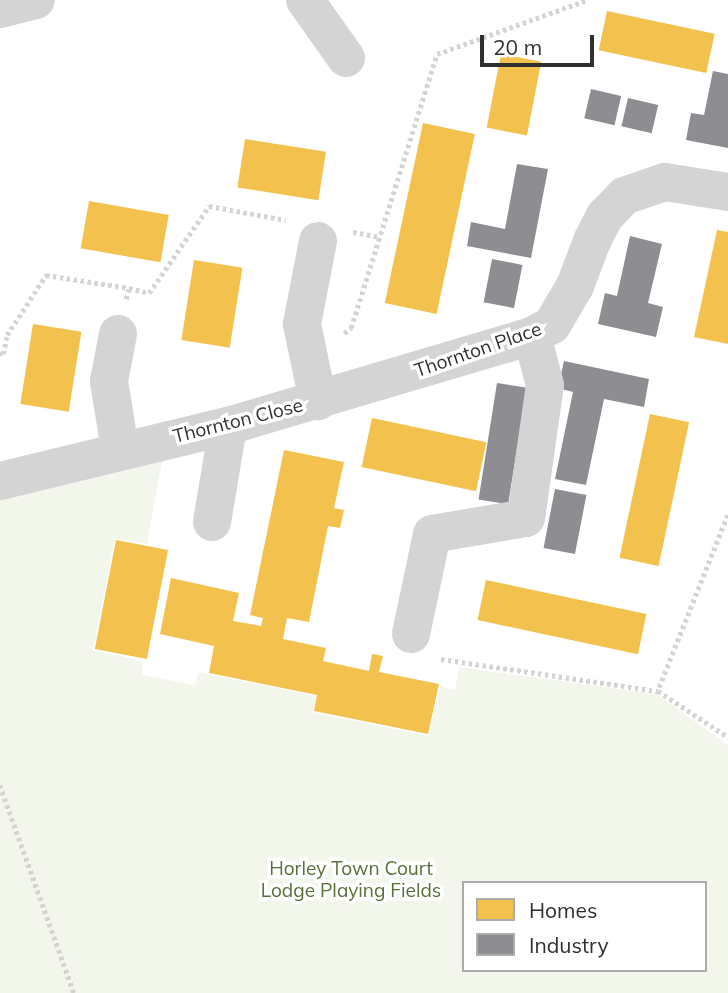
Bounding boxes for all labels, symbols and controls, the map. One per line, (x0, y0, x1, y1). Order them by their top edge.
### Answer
scale bar (483, 21, 597, 65)
text: 20 m (493, 34, 542, 60)
street label: Thornton Place (411, 318, 545, 382)
street label: Thornton Close (171, 394, 305, 448)
park label: Horley Town Court Lodge Playing Fields (261, 858, 441, 902)
legend (462, 881, 707, 972)
text: Homes (529, 897, 597, 923)
text: Industry (529, 932, 609, 958)

